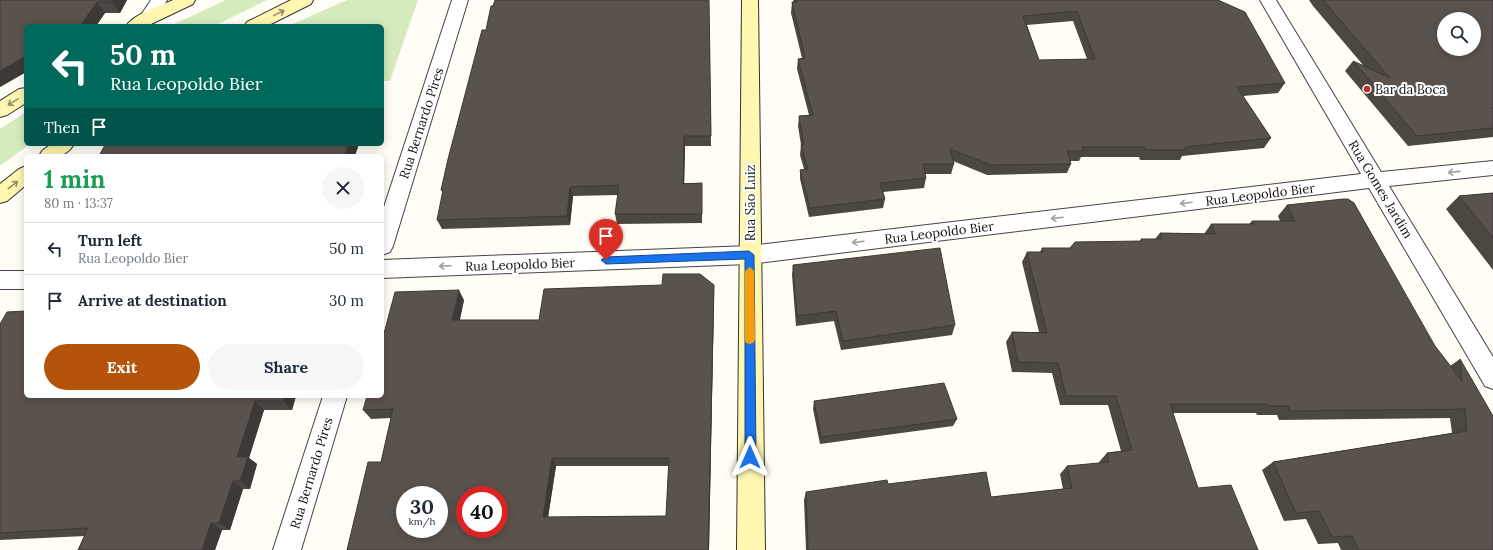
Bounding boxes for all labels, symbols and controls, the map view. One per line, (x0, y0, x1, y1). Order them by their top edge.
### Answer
one-way arrow (273, 9, 285, 16)
map controls (1437, 12, 1481, 56)
button: search (1437, 12, 1481, 56)
text: 50 m (110, 37, 176, 73)
icon: left (44, 40, 96, 92)
street label: Rua Bernardo Pires (395, 65, 447, 181)
text: Rua Leopoldo Bier (110, 72, 263, 95)
place label: Bar da Boca (1375, 81, 1446, 98)
marker: Bar da Boca (1362, 84, 1372, 94)
one-way arrow (7, 99, 19, 107)
icon: arrive (88, 116, 110, 138)
text: Then (44, 118, 80, 137)
street label: Rua Gomes Jardim (1345, 137, 1417, 242)
text: 1 min (44, 164, 105, 195)
street label: Rua São Luiz (742, 164, 759, 241)
button: close (322, 167, 364, 209)
one-way arrow (1448, 168, 1461, 175)
street label: Rua Leopoldo Bier (1204, 179, 1316, 210)
one-way arrow (7, 180, 18, 189)
text: 80 m · 13:37 (44, 195, 113, 212)
one-way arrow (1180, 199, 1193, 207)
one-way arrow (1051, 214, 1064, 222)
street label: Rua Leopoldo Bier (883, 217, 995, 248)
pin (589, 219, 623, 260)
icon: arrive (595, 225, 617, 247)
text: Turn left (78, 231, 142, 250)
icon: left (44, 238, 66, 260)
one-way arrow (852, 238, 865, 246)
text: 50 m (329, 239, 364, 258)
text: Rua Leopoldo Bier (78, 250, 188, 267)
street label: Rua Leopoldo Bier (465, 254, 576, 275)
one-way arrow (439, 263, 452, 270)
icon: arrive (44, 290, 66, 312)
text: Arrive at destination (78, 291, 227, 310)
text: 30 m (329, 291, 364, 310)
button: Exit (44, 344, 200, 390)
button: Share (208, 344, 364, 390)
street label: Rua Bernardo Pires (286, 415, 337, 531)
position arrow (729, 436, 771, 478)
speed limit sign: 40 (456, 486, 508, 538)
text: 30 (410, 494, 434, 519)
text: km/h (408, 515, 436, 528)

